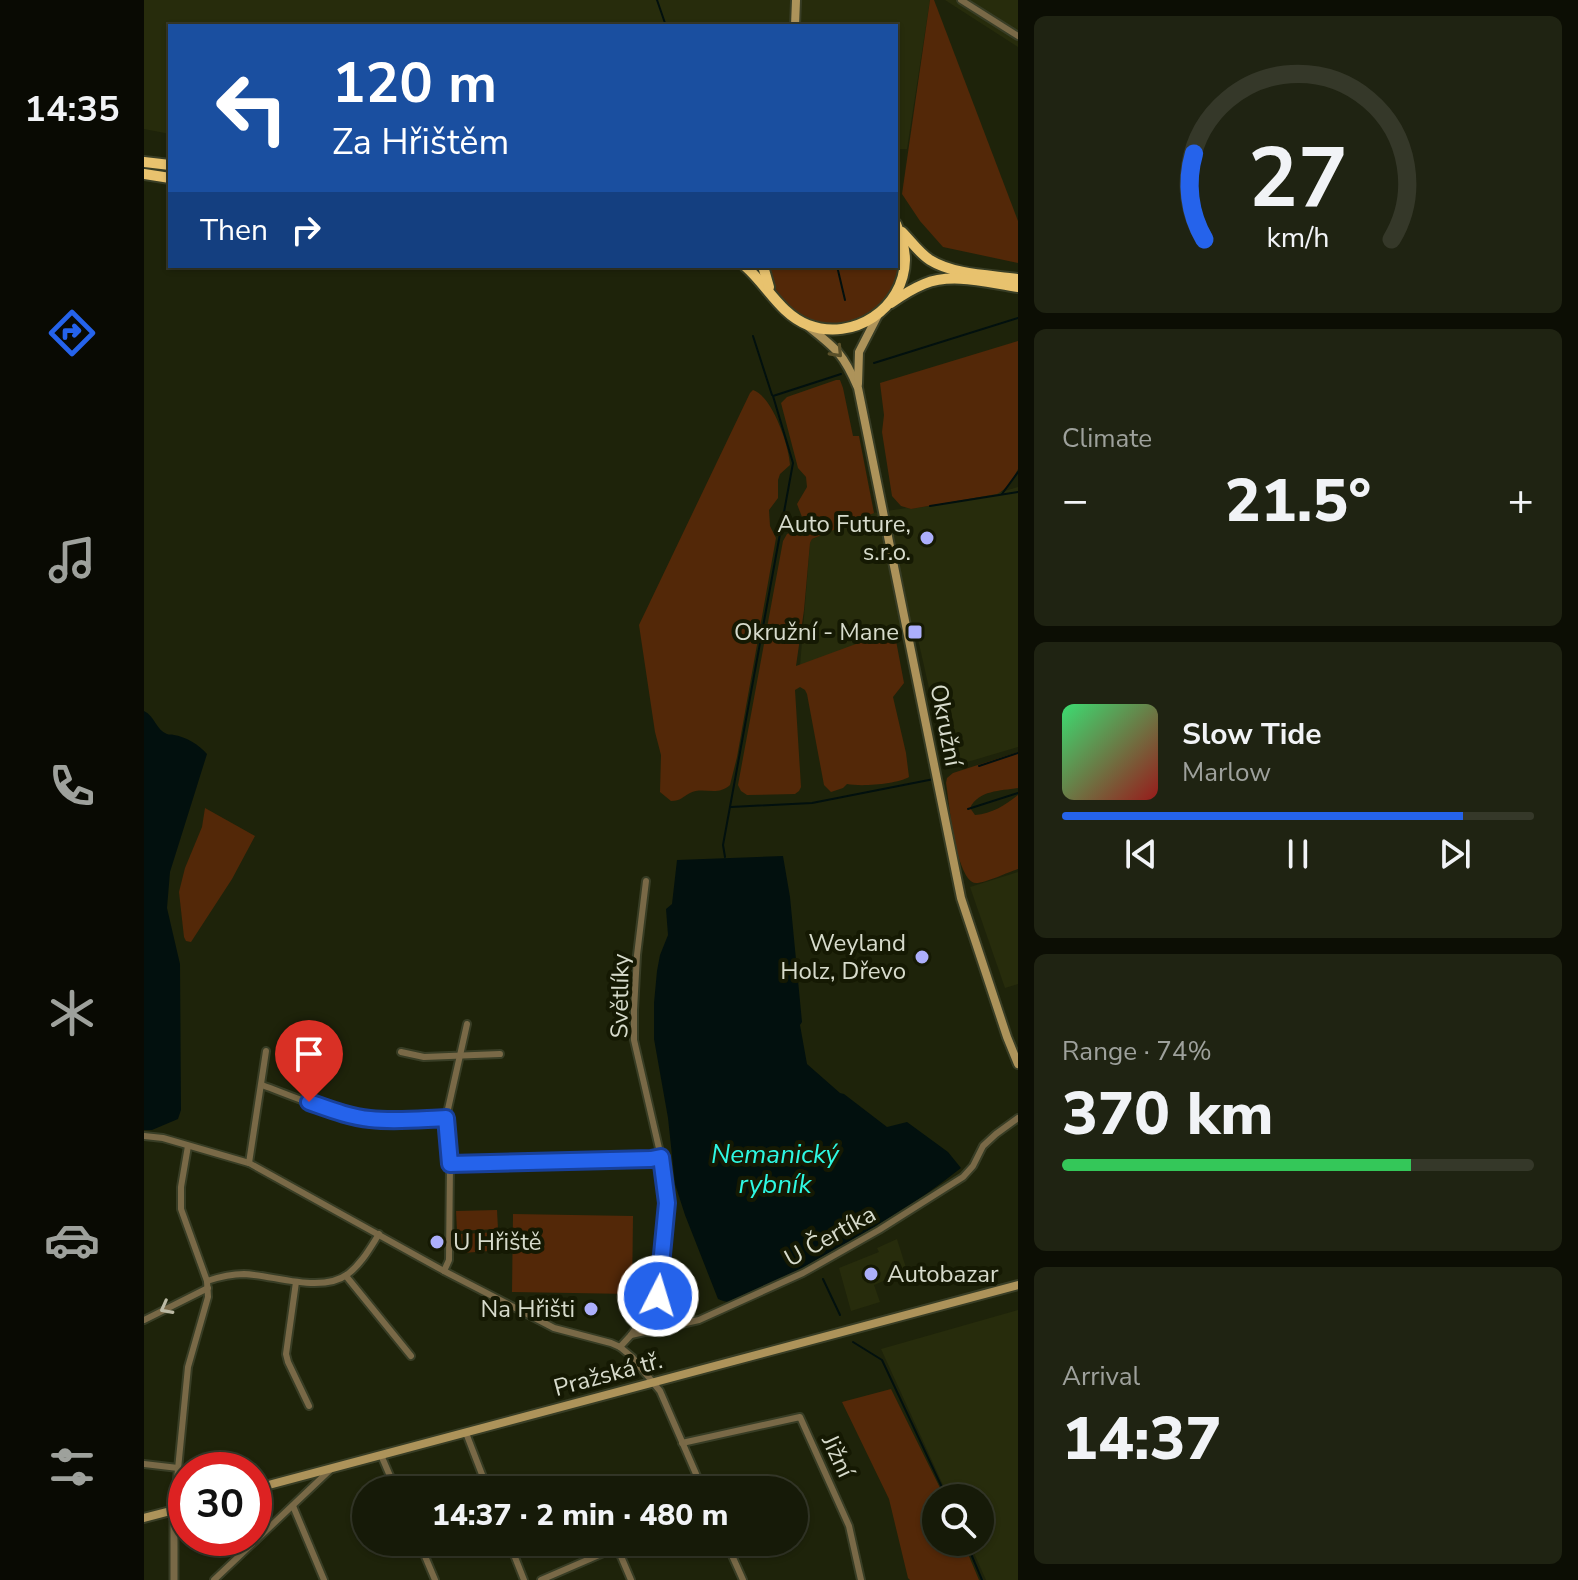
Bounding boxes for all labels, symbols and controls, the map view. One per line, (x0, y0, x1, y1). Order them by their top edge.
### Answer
text: 120 m (332, 45, 497, 122)
icon: left (200, 56, 304, 160)
text: 14:35 (24, 85, 120, 134)
text: Za Hřištěm (332, 118, 509, 167)
text: 27 (1248, 122, 1348, 235)
icon: right (284, 208, 328, 252)
text: Then (200, 210, 268, 251)
text: km/h (1267, 219, 1329, 258)
icon: directions (44, 305, 100, 361)
one-way arrow (828, 343, 843, 357)
text: Climate (1062, 421, 1152, 456)
text: 21.5° (1225, 460, 1371, 542)
text: − (1062, 471, 1088, 531)
text: + (1508, 471, 1534, 531)
place label: Auto Future, s.r.o. (777, 508, 911, 568)
marker: Auto Future, s.r.o. (918, 529, 936, 547)
icon: music (44, 532, 100, 588)
place label: Okružní - Mane (734, 616, 899, 648)
marker: Okružní - Mane (906, 623, 924, 641)
street label: Okružní (922, 681, 970, 770)
text: Slow Tide (1182, 714, 1322, 755)
text: Marlow (1182, 755, 1271, 790)
icon: phone (44, 758, 100, 814)
icon: previous (1119, 832, 1163, 876)
icon: pause (1276, 832, 1320, 876)
icon: next (1433, 832, 1477, 876)
place label: Weyland Holz, Dřevo (780, 927, 906, 987)
marker: Weyland Holz, Dřevo (913, 948, 931, 966)
street label: Světlíky (603, 953, 637, 1039)
icon: climate (44, 985, 100, 1041)
pin (275, 1020, 343, 1102)
icon: arrive (287, 1032, 331, 1076)
text: Range · 74% (1062, 1034, 1212, 1069)
text: 370 km (1062, 1073, 1274, 1155)
water label: Nemanický rybník (711, 1137, 841, 1202)
street label: U Čertíka (779, 1198, 881, 1274)
icon: car (44, 1212, 100, 1268)
place label: U Hřiště (453, 1226, 542, 1258)
marker: U Hřiště (428, 1233, 446, 1251)
position arrow (616, 1254, 700, 1338)
place label: Autobazar (887, 1258, 999, 1290)
marker: Autobazar (862, 1265, 880, 1283)
place label: Na Hřišti (481, 1293, 575, 1325)
one-way arrow (160, 1299, 175, 1314)
marker: Na Hřišti (582, 1300, 600, 1318)
street label: Pražská tř. (550, 1344, 666, 1404)
text: Arrival (1062, 1359, 1140, 1394)
text: 14:37 (1062, 1398, 1222, 1480)
street label: Jižní (814, 1429, 862, 1484)
icon: filters (44, 1439, 100, 1495)
speed limit sign: 30 (168, 1452, 272, 1556)
map controls (922, 1484, 994, 1556)
button: search (922, 1484, 994, 1556)
text: 14:37 · 2 min · 480 m (432, 1495, 728, 1536)

